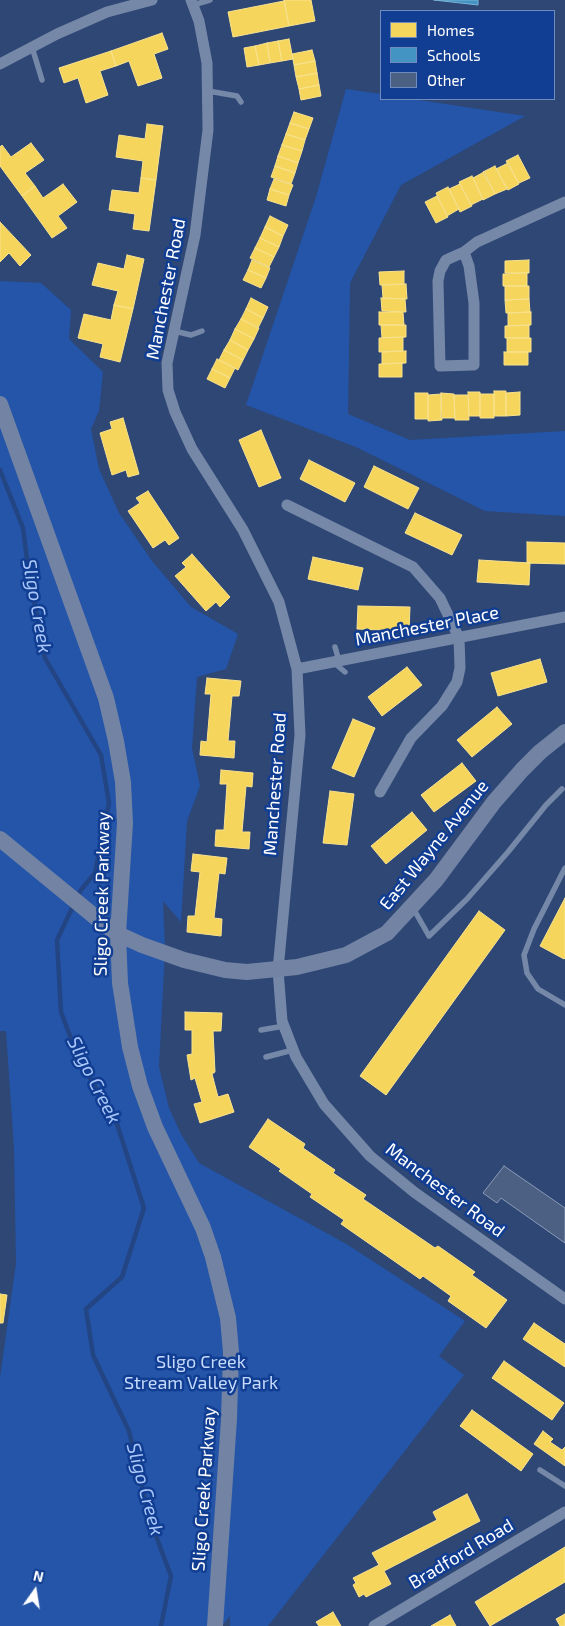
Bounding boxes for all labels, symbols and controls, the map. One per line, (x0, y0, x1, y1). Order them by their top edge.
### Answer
legend (380, 10, 555, 100)
text: Homes (427, 21, 474, 39)
text: Schools (427, 46, 481, 64)
text: Other (427, 71, 466, 89)
street label: Manchester Road (142, 217, 190, 361)
water label: Sligo Creek (18, 557, 56, 655)
street label: Manchester Place (353, 601, 501, 651)
street label: Manchester Road (259, 712, 291, 856)
street label: East Wayne Avenue (375, 776, 493, 914)
street label: Sligo Creek Parkway (90, 811, 114, 977)
water label: Sligo Creek (62, 1032, 126, 1128)
street label: Manchester Road (381, 1138, 509, 1242)
park label: Sligo Creek Stream Valley Park (124, 1351, 278, 1394)
street label: Sligo Creek Parkway (187, 1406, 221, 1572)
water label: Sligo Creek (122, 1440, 168, 1538)
street label: Bradford Road (405, 1514, 517, 1594)
north arrow (10, 1566, 60, 1616)
text: N (32, 1566, 45, 1585)

